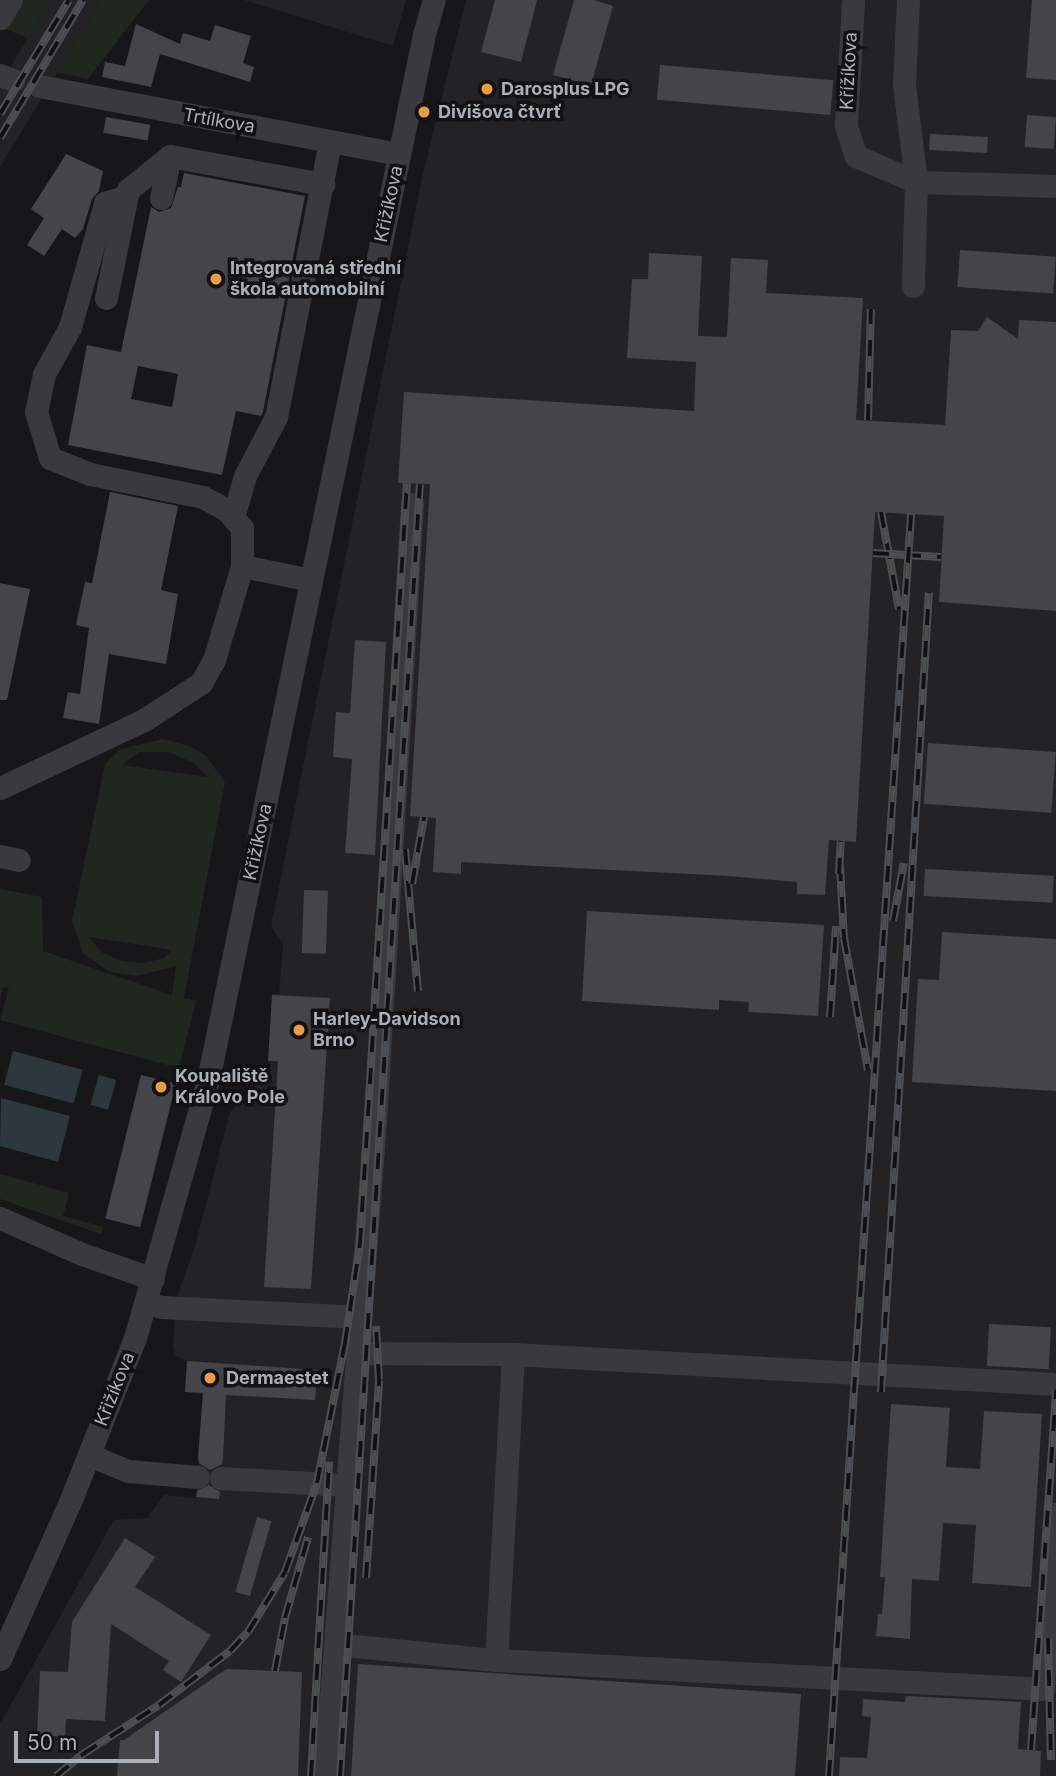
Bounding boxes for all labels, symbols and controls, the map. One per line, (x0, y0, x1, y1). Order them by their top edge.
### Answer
street label: Křížíkova (836, 32, 862, 110)
place label: Darosplus LPG (501, 78, 630, 100)
marker: Darosplus LPG (479, 81, 495, 97)
place label: Divišova čtvrť (438, 101, 562, 123)
street label: Trtílkova (182, 104, 256, 138)
marker: Divišova čtvrť (416, 104, 432, 120)
street label: Křižíkova (370, 164, 408, 244)
place label: Integrovaná střední škola automobilní (230, 258, 401, 300)
marker: Integrovaná střední škola automobilní (208, 271, 224, 287)
street label: Křižíkova (239, 802, 277, 882)
place label: Harley-Davidson Brno (313, 1009, 461, 1052)
marker: Harley-Davidson Brno (291, 1022, 307, 1038)
place label: Koupaliště Královo Pole (175, 1066, 285, 1108)
marker: Koupaliště Královo Pole (153, 1079, 169, 1095)
street label: Křižíkova (90, 1349, 140, 1429)
place label: Dermaestet (226, 1367, 329, 1389)
marker: Dermaestet (200, 1368, 220, 1388)
scale bar (18, 1716, 163, 1760)
text: 50 m (27, 1730, 77, 1755)

